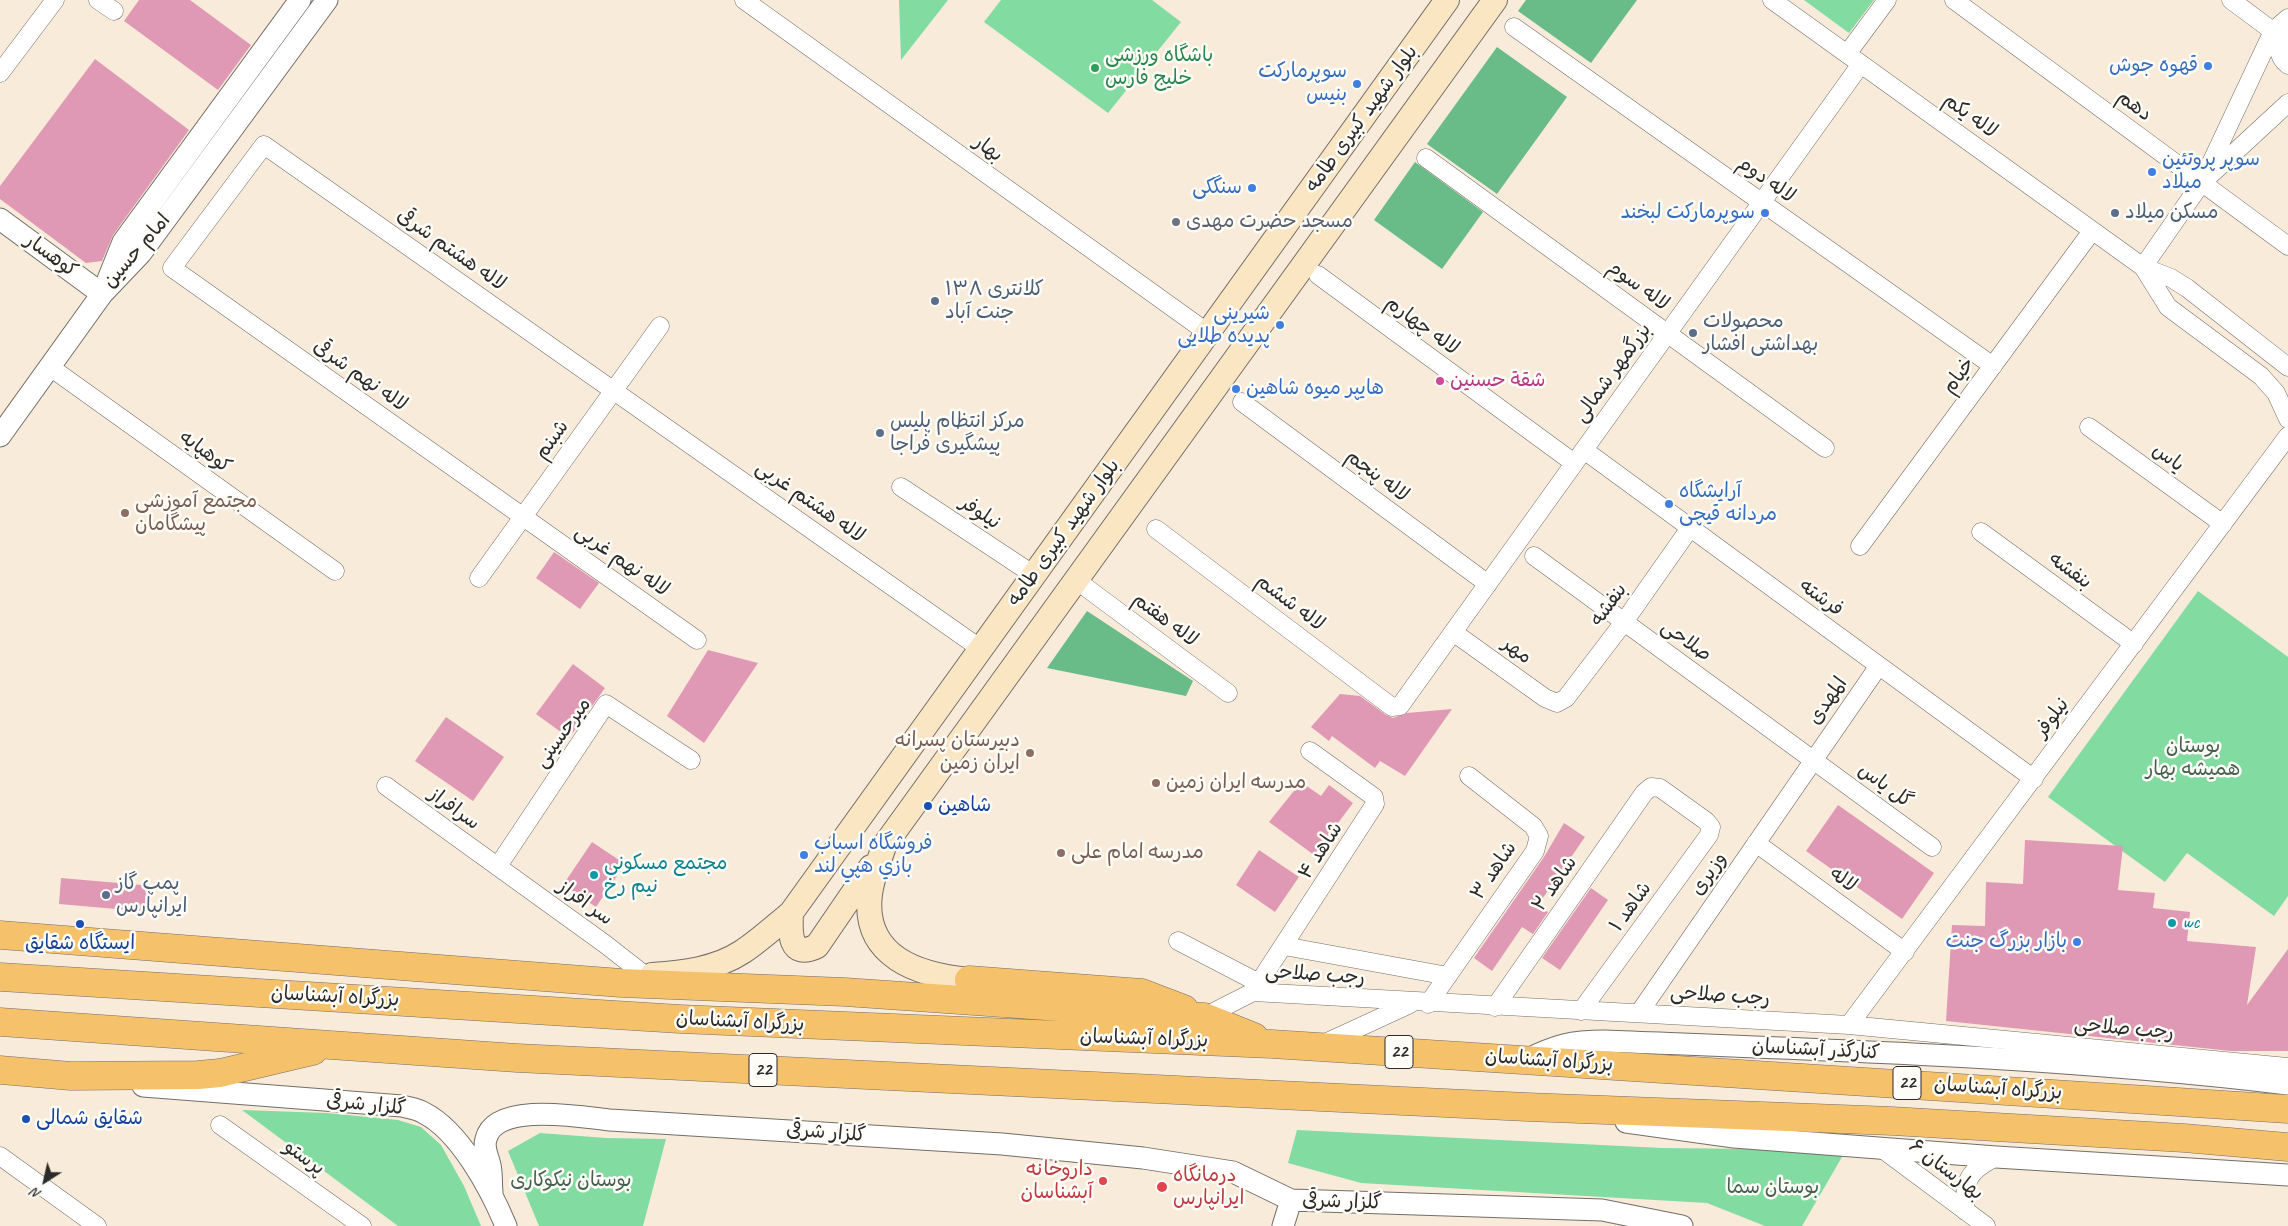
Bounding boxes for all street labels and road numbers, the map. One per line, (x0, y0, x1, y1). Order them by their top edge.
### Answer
street label: بلوار شهید کبیری طامه (1301, 41, 1423, 197)
street label: دهم (2112, 85, 2156, 127)
street label: لاله یکم (1938, 88, 2002, 144)
street label: بهار (969, 130, 1007, 168)
street label: لاله دوم (1732, 151, 1800, 209)
street label: لاله هشتم شرقی (392, 204, 510, 296)
street label: امام حسین (98, 209, 176, 293)
street label: کوهسار (20, 229, 82, 283)
street label: لاله سوم (1602, 255, 1674, 317)
street label: لاله چهارم (1380, 291, 1464, 361)
street label: بزرگمهر شمالی (1569, 319, 1657, 427)
street label: لاله نهم شرقی (308, 335, 412, 417)
street label: خیام (1938, 353, 1980, 399)
street label: شبنم (530, 416, 574, 464)
street label: کوهپایه (174, 425, 236, 479)
street label: یاس (2147, 438, 2189, 478)
street label: لاله پنجم (1341, 444, 1413, 508)
street label: بلوار شهید کبیری طامه (1003, 455, 1125, 611)
street label: لاله هشتم غربی (751, 456, 869, 548)
street label: نیلوفر (955, 491, 1005, 535)
street label: لاله نهم غربی (570, 520, 674, 602)
street label: بنفشه (2044, 547, 2096, 595)
street label: لاله ششم (1251, 569, 1329, 637)
street label: فرشته (1794, 574, 1848, 622)
street label: بنفشه (1585, 579, 1633, 631)
street label: لاله هفتم (1128, 588, 1202, 652)
street label: صلاحی (1656, 615, 1716, 667)
street label: مهر (1498, 632, 1536, 670)
street label: المهدی (1803, 672, 1853, 730)
street label: میرحسینی (530, 693, 596, 773)
street label: نیلوفر (2029, 693, 2075, 743)
street label: گل یاس (1853, 758, 1917, 814)
street label: سرافراز (424, 782, 484, 836)
street label: شاهد ۴ (1294, 818, 1348, 884)
street label: شاهد ۳ (1466, 837, 1522, 905)
street label: وزیری (1686, 848, 1732, 900)
street label: شاهد ۲ (1527, 852, 1583, 916)
street label: لاله (1825, 862, 1861, 898)
street label: سر افراز (553, 875, 617, 931)
street label: شاهد ۱ (1605, 877, 1657, 937)
street label: رجب صلاحی (1264, 960, 1366, 990)
street label: رجب صلاحی (1669, 981, 1771, 1011)
street label: بزرگراه آبشناسان (270, 982, 400, 1012)
street label: بزرگراه آبشناسان (675, 1007, 805, 1037)
street label: رجب صلاحی (2073, 1013, 2175, 1045)
street label: بزرگراه آبشناسان (1079, 1025, 1209, 1053)
street label: کنارگذر آبشناسان (1751, 1035, 1881, 1065)
road number: 22 (1385, 1036, 1413, 1068)
street label: بزرگراه آبشناسان (1484, 1045, 1614, 1077)
road number: 22 (749, 1054, 777, 1086)
road number: 22 (1893, 1066, 1921, 1100)
street label: بزرگراه آبشناسان (1933, 1073, 2063, 1105)
street label: گلزار شرقی (325, 1089, 407, 1121)
street label: گلزار شرقی (785, 1118, 867, 1148)
street label: بهارستان ۶ (1904, 1134, 1988, 1206)
street label: پرستو (279, 1135, 329, 1181)
street label: گلزار شرقی (1302, 1189, 1382, 1215)

